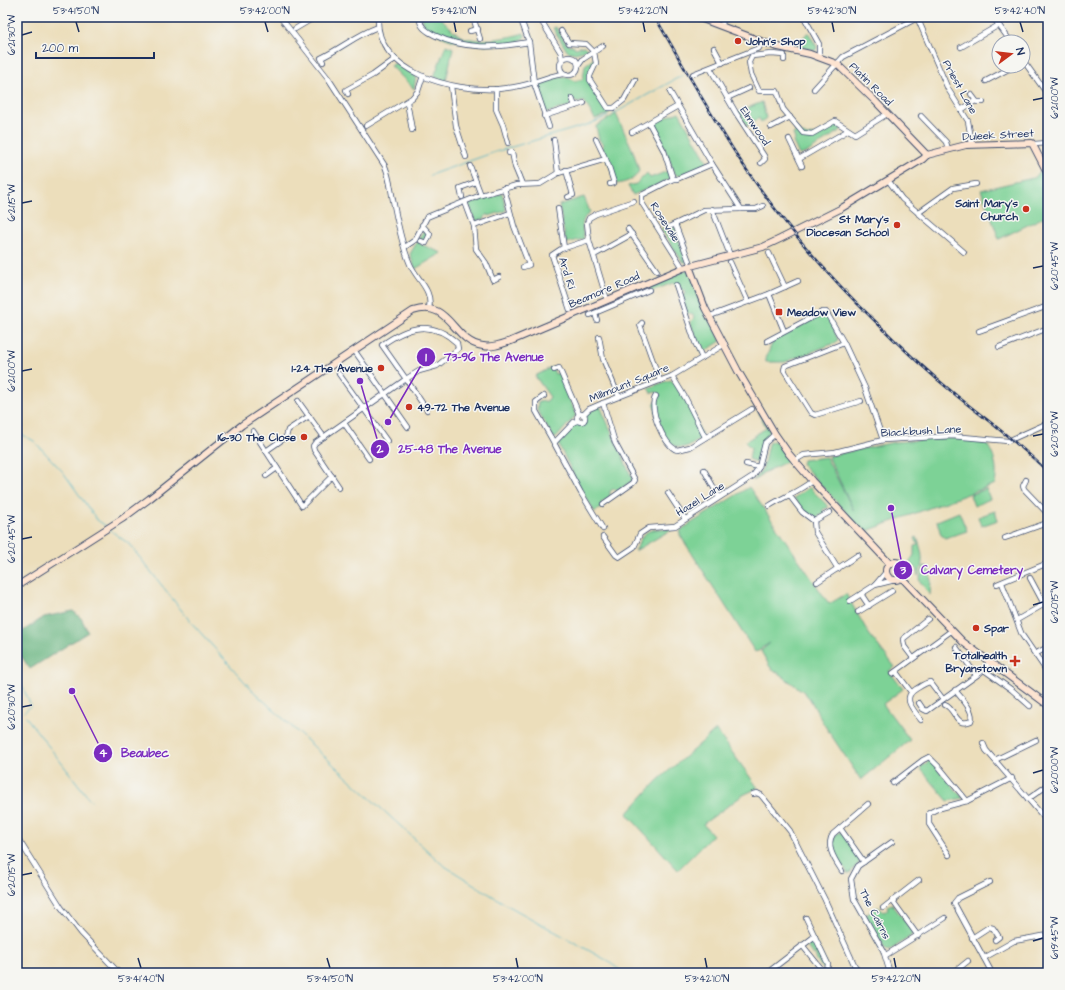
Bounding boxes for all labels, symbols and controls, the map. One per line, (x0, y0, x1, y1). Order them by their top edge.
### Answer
text: 53°41'50"N (53, 4, 99, 18)
text: 53°42'00"N (240, 4, 290, 18)
text: 53°42'10"N (432, 4, 476, 18)
text: 53°42'20"N (618, 4, 668, 18)
text: 53°42'30"N (808, 4, 856, 18)
text: 53°42'40"N (995, 4, 1045, 18)
text: 6°21'30"W (5, 14, 19, 55)
scale bar (36, 34, 154, 60)
place label: John's Shop (745, 34, 806, 50)
north arrow (991, 34, 1031, 74)
marker: John's Shop (733, 36, 743, 46)
text: 200 m (42, 40, 79, 57)
text: N (1012, 46, 1028, 57)
street label: Priest Lane (939, 57, 981, 117)
street label: Platin Road (846, 59, 896, 109)
text: 6°21'00"W (1048, 77, 1062, 119)
street label: Elmwood (737, 104, 774, 149)
street label: Duleek Street (962, 126, 1035, 144)
text: 6°21'15"W (5, 184, 19, 222)
place label: Saint Mary's Church (954, 196, 1019, 224)
street label: Rosevale (647, 199, 683, 245)
marker: Saint Mary's Church (1021, 204, 1031, 214)
place label: St Mary's Diocesan School (807, 212, 889, 240)
marker: St Mary's Diocesan School (892, 220, 902, 230)
text: 6°20'45"W (1048, 242, 1062, 290)
street label: Ard Rí (555, 255, 579, 291)
street label: Beamore Road (566, 268, 642, 312)
place label: Meadow View (787, 305, 856, 320)
marker: Meadow View (774, 307, 784, 317)
callout: 73-96 The Avenue (416, 345, 552, 369)
text: 1 (425, 349, 427, 366)
text: 73-96 The Avenue (443, 349, 545, 366)
text: 6°21'00"W (5, 350, 19, 392)
street label: Millmount Square (587, 360, 671, 406)
place label: 1-24 The Avenue (292, 361, 373, 376)
marker: 1-24 The Avenue (376, 363, 386, 373)
place label: 49-72 The Avenue (417, 400, 510, 415)
marker: 49-72 The Avenue (404, 402, 414, 412)
text: 6°20'30"W (1048, 411, 1062, 457)
street label: Blackbush Lane (880, 421, 962, 441)
place label: 16-30 The Close (218, 430, 296, 445)
marker: 16-30 The Close (299, 432, 309, 442)
callout: 25-48 The Avenue (370, 437, 509, 461)
text: 2 (376, 441, 384, 458)
text: 25-48 The Avenue (397, 441, 502, 458)
street label: Hazel Lane (673, 478, 727, 520)
text: 6°20'45"W (5, 515, 19, 563)
callout: Calvary Cemetery (893, 558, 1031, 582)
text: 3 (899, 562, 907, 579)
text: Calvary Cemetery (921, 562, 1024, 580)
text: 6°20'15"W (1048, 580, 1062, 623)
place label: Spar (983, 621, 1010, 637)
marker: Spar (971, 623, 981, 633)
place label: Totalhealth Bryanstown (945, 648, 1008, 678)
marker: Totalhealth Bryanstown (1010, 656, 1020, 666)
text: 6°20'30"W (5, 684, 19, 730)
callout: Beaubec (93, 741, 177, 765)
text: 4 (99, 745, 108, 762)
text: Beaubec (121, 745, 169, 762)
text: 6°20'00"W (1048, 746, 1062, 793)
text: 6°20'15"W (5, 853, 19, 896)
street label: The Cairns (856, 886, 894, 942)
text: 6°19'45"W (1048, 916, 1062, 959)
text: 53°41'40"N (118, 972, 164, 986)
text: 53°41'50"N (307, 972, 353, 986)
text: 53°42'00"N (493, 972, 543, 986)
text: 53°42'10"N (685, 972, 729, 986)
text: 53°42'20"N (871, 972, 921, 986)

